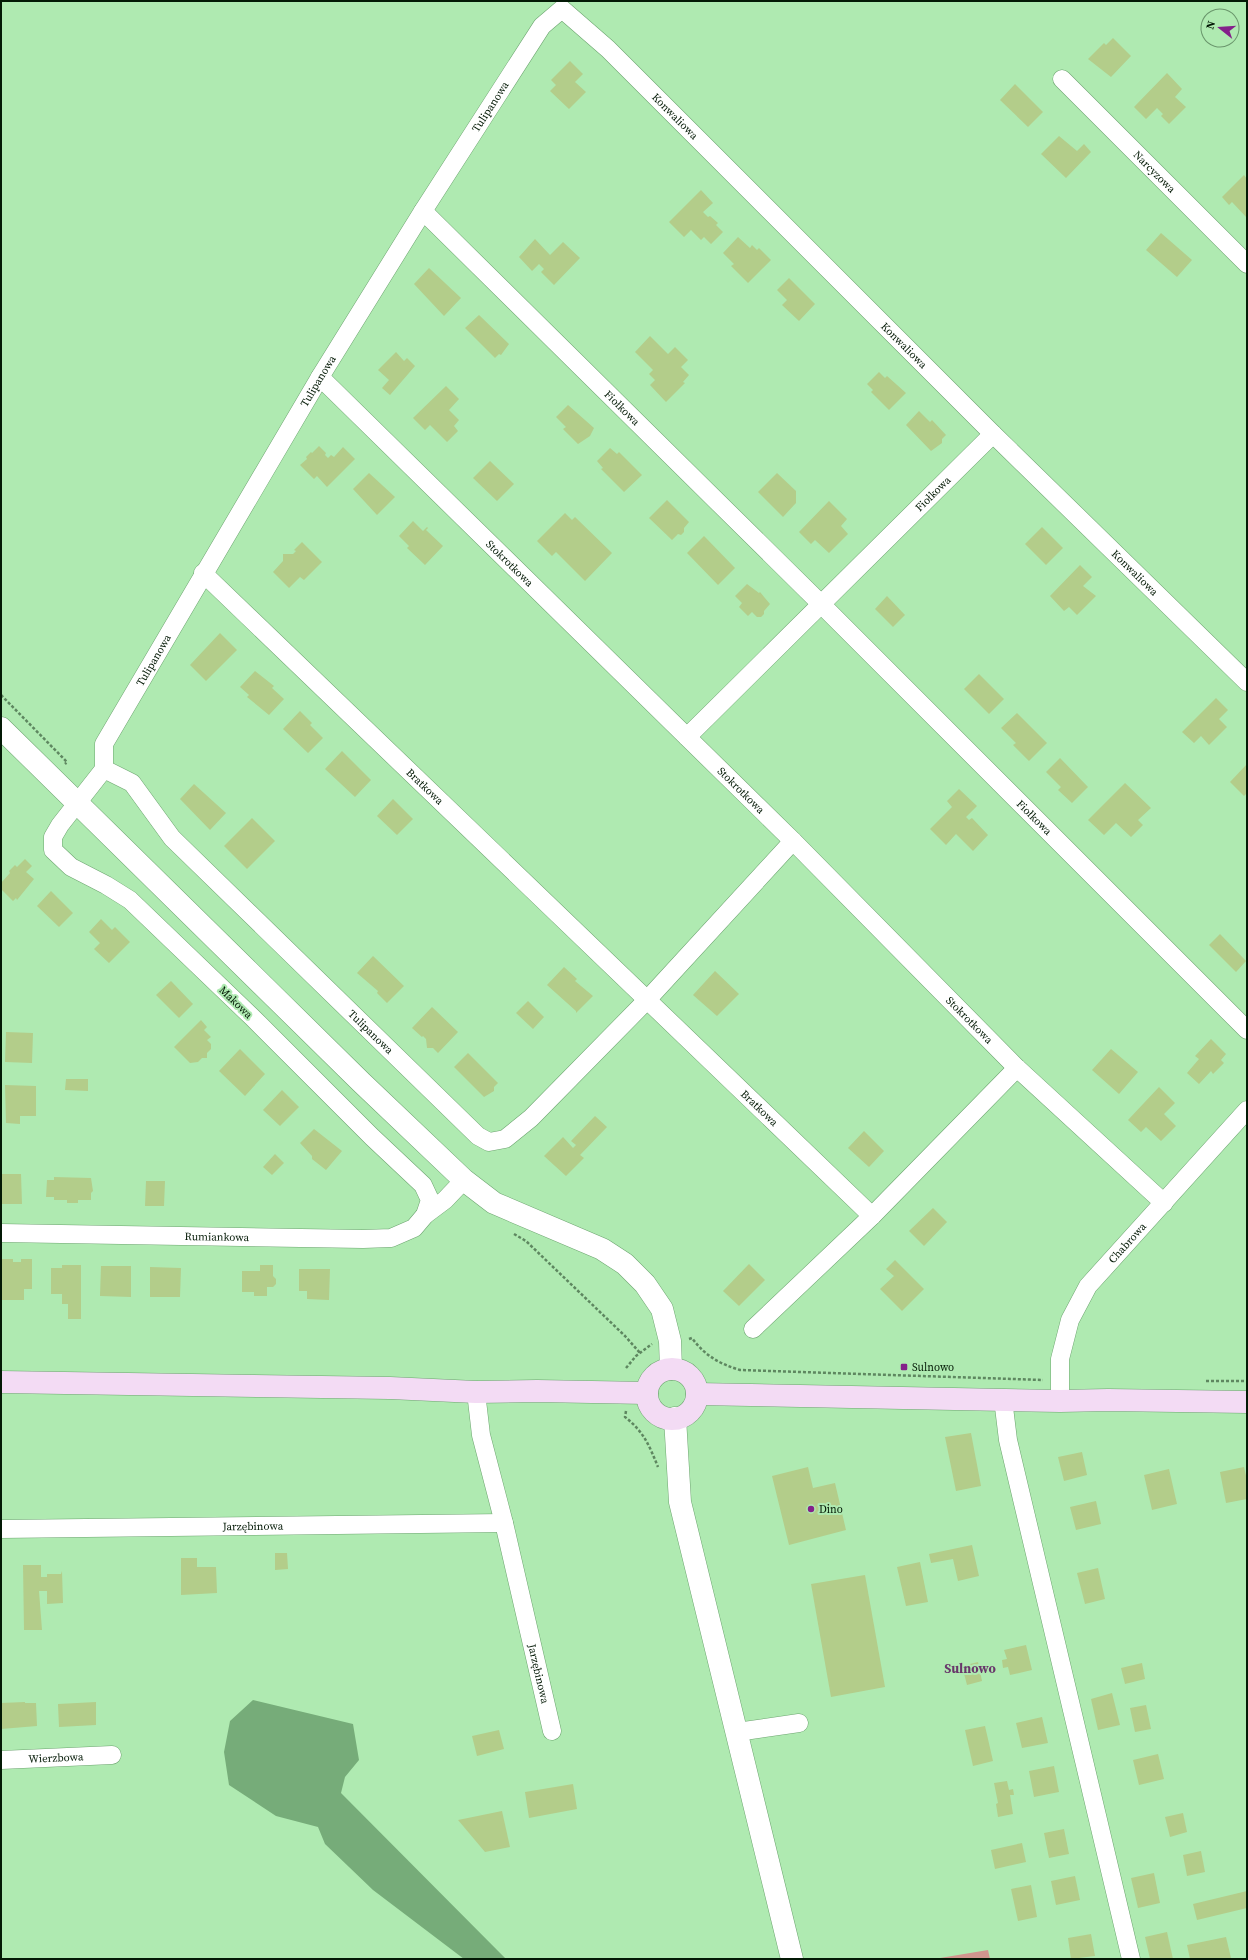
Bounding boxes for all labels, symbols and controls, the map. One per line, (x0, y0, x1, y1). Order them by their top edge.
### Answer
north arrow (1200, 8, 1240, 48)
text: N (1203, 19, 1219, 31)
street label: Tulipanowa (469, 78, 513, 135)
street label: Konwaliowa (648, 90, 702, 143)
street label: Narcyzowa (1130, 148, 1179, 197)
street label: Konwaliowa (877, 319, 931, 372)
street label: Tulipanowa (297, 352, 340, 410)
street label: Fiołkowa (601, 387, 643, 429)
street label: Fiołkowa (912, 473, 955, 515)
street label: Stokrotkowa (483, 537, 537, 591)
street label: Konwaliowa (1108, 547, 1162, 600)
street label: Tulipanowa (133, 631, 175, 689)
street label: Stokrotkowa (714, 764, 768, 817)
street label: Bratkowa (403, 765, 447, 809)
street label: Fiołkowa (1013, 797, 1055, 839)
street label: Makowa (216, 983, 256, 1022)
street label: Stokrotkowa (943, 993, 996, 1048)
street label: Tulipanowa (345, 1007, 397, 1058)
street label: Bratkowa (737, 1087, 781, 1130)
street label: Chabrowa (1105, 1219, 1150, 1267)
street label: Rumiankowa (185, 1229, 250, 1245)
place label: Sulnowo (912, 1360, 954, 1375)
marker: Sulnowo (899, 1362, 909, 1372)
place label: Dino (819, 1502, 843, 1517)
marker: Dino (806, 1504, 816, 1514)
street label: Jarzębinowa (222, 1519, 284, 1534)
street label: Jarzębinowa (524, 1642, 553, 1706)
district label: Sulnowo (944, 1660, 996, 1677)
street label: Wierzbowa (28, 1749, 84, 1767)

